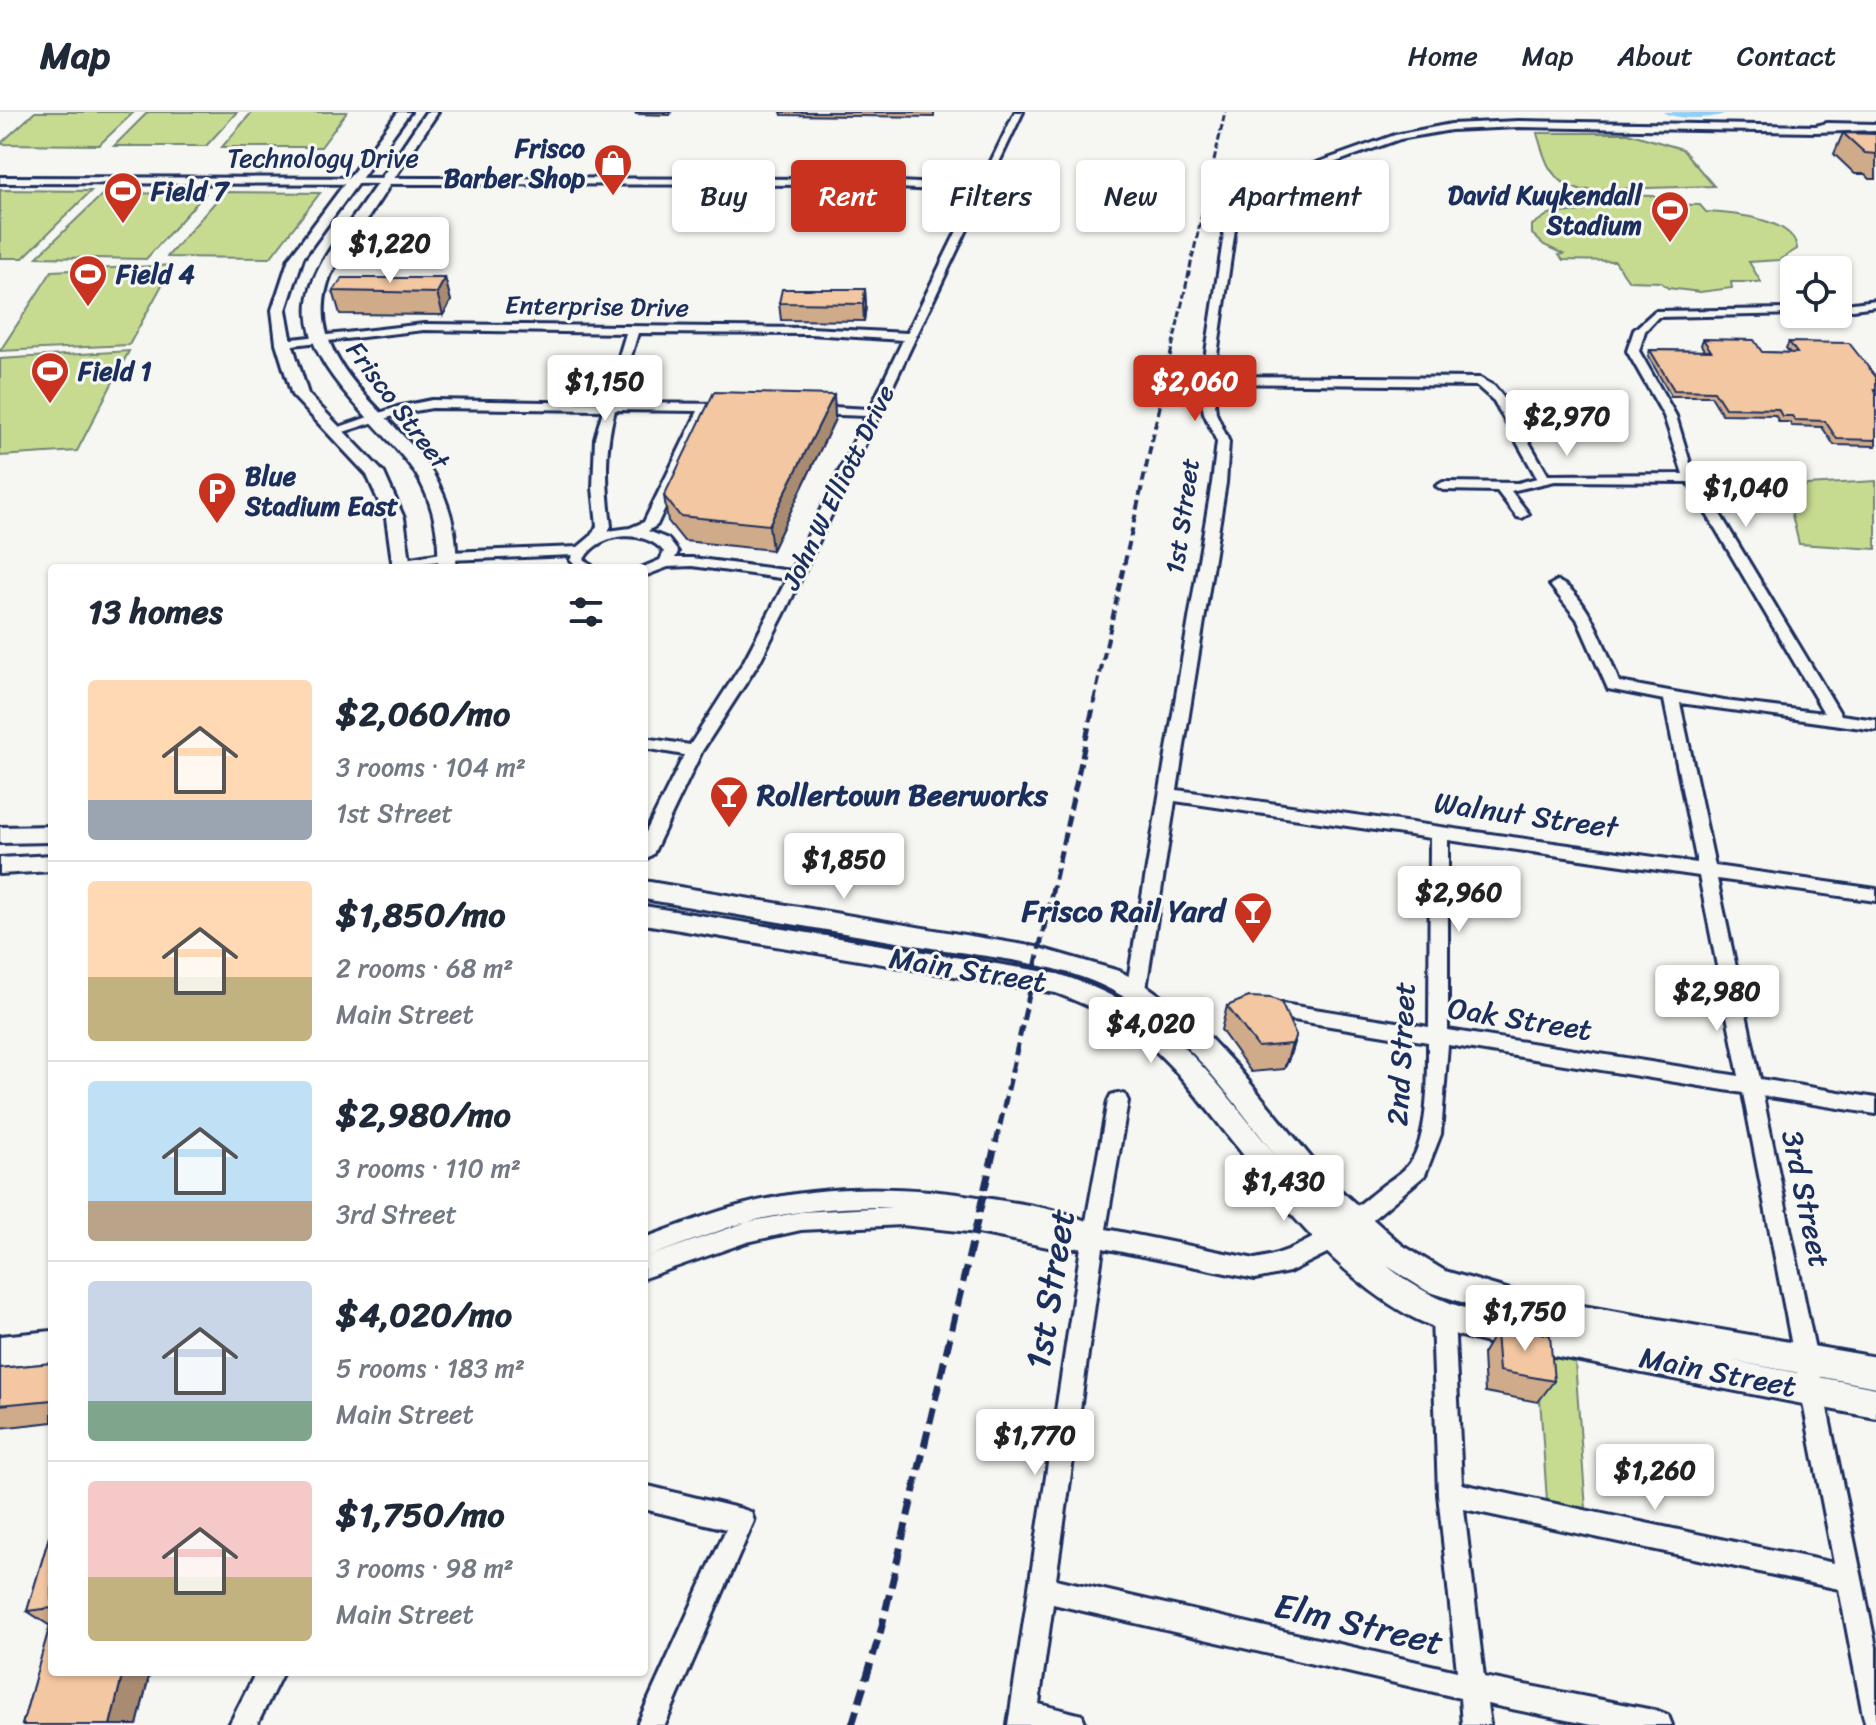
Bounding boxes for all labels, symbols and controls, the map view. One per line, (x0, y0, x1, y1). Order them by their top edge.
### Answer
text: Map (40, 22, 110, 89)
text: Home (1408, 31, 1478, 80)
text: Map (1522, 31, 1573, 80)
text: About (1617, 31, 1693, 80)
text: Contact (1737, 31, 1836, 80)
place label: Frisco Barber Shop (444, 125, 586, 201)
street label: Technology Drive (227, 135, 419, 181)
shop icon: Frisco Barber Shop (592, 142, 634, 197)
chip: Buy (672, 160, 775, 232)
chip: Rent (791, 160, 906, 232)
chip: Filters (922, 160, 1060, 232)
chip: New (1076, 160, 1185, 232)
chip: Apartment (1201, 160, 1389, 232)
place label: Field 7 (150, 168, 231, 214)
sports icon: Field 7 (102, 170, 144, 225)
place label: David Kuykendall Stadium (1448, 172, 1644, 248)
sports icon: David Kuykendall Stadium (1649, 189, 1691, 244)
pin: $1,220 (325, 217, 455, 285)
text: $1,220 (349, 220, 431, 266)
place label: Field 4 (115, 251, 195, 297)
sports icon: Field 4 (67, 253, 109, 308)
map controls (1780, 256, 1852, 328)
button: locate (1780, 256, 1852, 328)
street label: Enterprise Drive (505, 281, 689, 331)
street label: Frisco Street (334, 331, 463, 481)
place label: Field 1 (77, 348, 152, 394)
sports icon: Field 1 (29, 350, 71, 405)
pin: $1,150 (540, 355, 670, 423)
pin: $2,060 (1130, 355, 1260, 423)
text: $1,150 (565, 358, 645, 404)
text: $2,060 (1151, 358, 1239, 404)
street label: John W Elliott Drive (768, 376, 908, 598)
pin: $2,970 (1502, 390, 1632, 458)
text: $2,970 (1524, 393, 1610, 439)
place label: Blue Stadium East (244, 453, 399, 529)
street label: 1st Street (1151, 455, 1213, 577)
pin: $1,040 (1681, 461, 1811, 529)
text: $1,040 (1704, 464, 1788, 510)
parking icon: Blue Stadium East (196, 470, 238, 525)
text: 13 homes (88, 582, 223, 642)
icon: filters (564, 590, 608, 634)
text: $2,060/mo (336, 684, 510, 744)
icon: home (152, 712, 248, 808)
text: 3 rooms · 104 m² (336, 744, 526, 790)
place label: Rollertown Beerworks (756, 768, 1049, 822)
bar icon: Rollertown Beerworks (708, 774, 750, 829)
street label: Walnut Street (1431, 775, 1623, 855)
text: 1st Street (336, 790, 453, 836)
pin: $1,850 (779, 833, 909, 901)
text: $1,850 (802, 836, 886, 882)
pin: $2,960 (1394, 866, 1524, 934)
text: $2,960 (1416, 869, 1502, 915)
place label: Frisco Rail Yard (1021, 884, 1227, 938)
text: $1,850/mo (336, 885, 506, 945)
bar icon: Frisco Rail Yard (1232, 890, 1274, 945)
icon: home (152, 913, 248, 1009)
street label: Main Street (885, 931, 1051, 1009)
text: 2 rooms · 68 m² (336, 945, 513, 991)
pin: $2,980 (1652, 965, 1782, 1033)
text: $2,980 (1673, 968, 1761, 1014)
street label: 2nd Street (1370, 981, 1432, 1127)
street label: Oak Street (1444, 981, 1596, 1057)
text: Main Street (336, 991, 474, 1037)
pin: $4,020 (1086, 997, 1216, 1065)
text: $4,020 (1107, 1000, 1195, 1046)
text: $2,980/mo (336, 1085, 511, 1145)
icon: home (152, 1113, 248, 1209)
street label: 3rd Street (1765, 1125, 1847, 1273)
text: 3 rooms · 110 m² (336, 1145, 521, 1191)
pin: $1,430 (1219, 1155, 1349, 1223)
text: $1,430 (1243, 1158, 1325, 1204)
text: 3rd Street (336, 1191, 457, 1237)
street label: 1st Street (1006, 1204, 1094, 1374)
text: $4,020/mo (336, 1285, 512, 1345)
pin: $1,750 (1460, 1285, 1590, 1353)
text: $1,750 (1484, 1288, 1566, 1334)
icon: home (152, 1313, 248, 1409)
street label: Main Street (1635, 1330, 1801, 1414)
text: 5 rooms · 183 m² (336, 1345, 525, 1391)
text: Main Street (336, 1391, 474, 1437)
pin: $1,770 (970, 1409, 1100, 1477)
text: $1,770 (994, 1412, 1076, 1458)
pin: $1,260 (1590, 1444, 1720, 1512)
text: $1,260 (1614, 1447, 1696, 1493)
text: $1,750/mo (336, 1485, 505, 1545)
icon: home (152, 1513, 248, 1609)
text: 3 rooms · 98 m² (336, 1545, 514, 1591)
street label: Elm Street (1268, 1573, 1450, 1675)
text: Main Street (336, 1591, 474, 1637)

